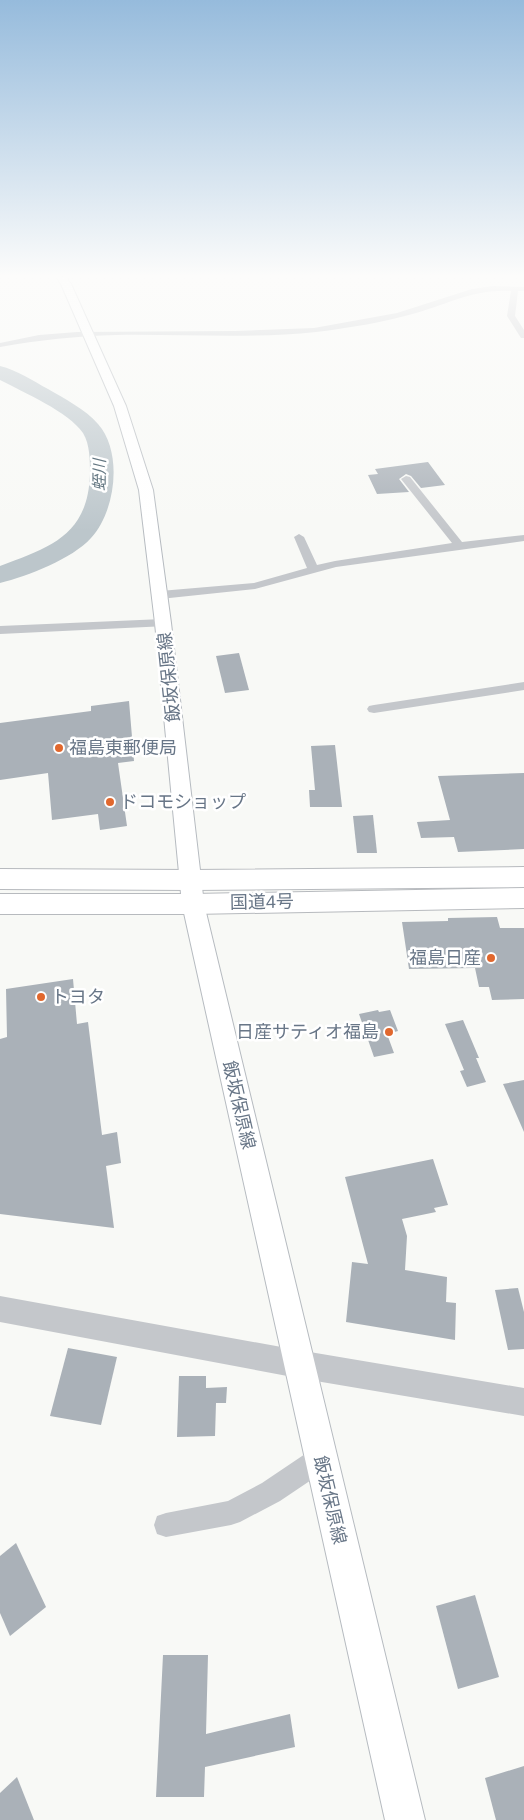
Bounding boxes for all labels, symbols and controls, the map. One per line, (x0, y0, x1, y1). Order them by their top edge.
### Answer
water label: 蛭川 (91, 457, 108, 491)
street label: 飯坂保原線 (154, 631, 184, 723)
place label: 福島東郵便局 (69, 738, 177, 758)
marker: 福島東郵便局 (53, 742, 65, 754)
place label: ドコモショップ (120, 792, 246, 812)
marker: ドコモショップ (104, 796, 116, 808)
street label: 国道4号 (230, 891, 294, 913)
place label: 福島日産 (409, 948, 481, 968)
marker: 福島日産 (485, 952, 497, 964)
place label: トヨタ (51, 987, 105, 1007)
marker: トヨタ (35, 991, 47, 1003)
place label: 日産サティオ福島 (236, 1022, 379, 1042)
marker: 日産サティオ福島 (383, 1026, 395, 1038)
street label: 飯坂保原線 (219, 1059, 259, 1151)
street label: 飯坂保原線 (310, 1454, 350, 1546)

